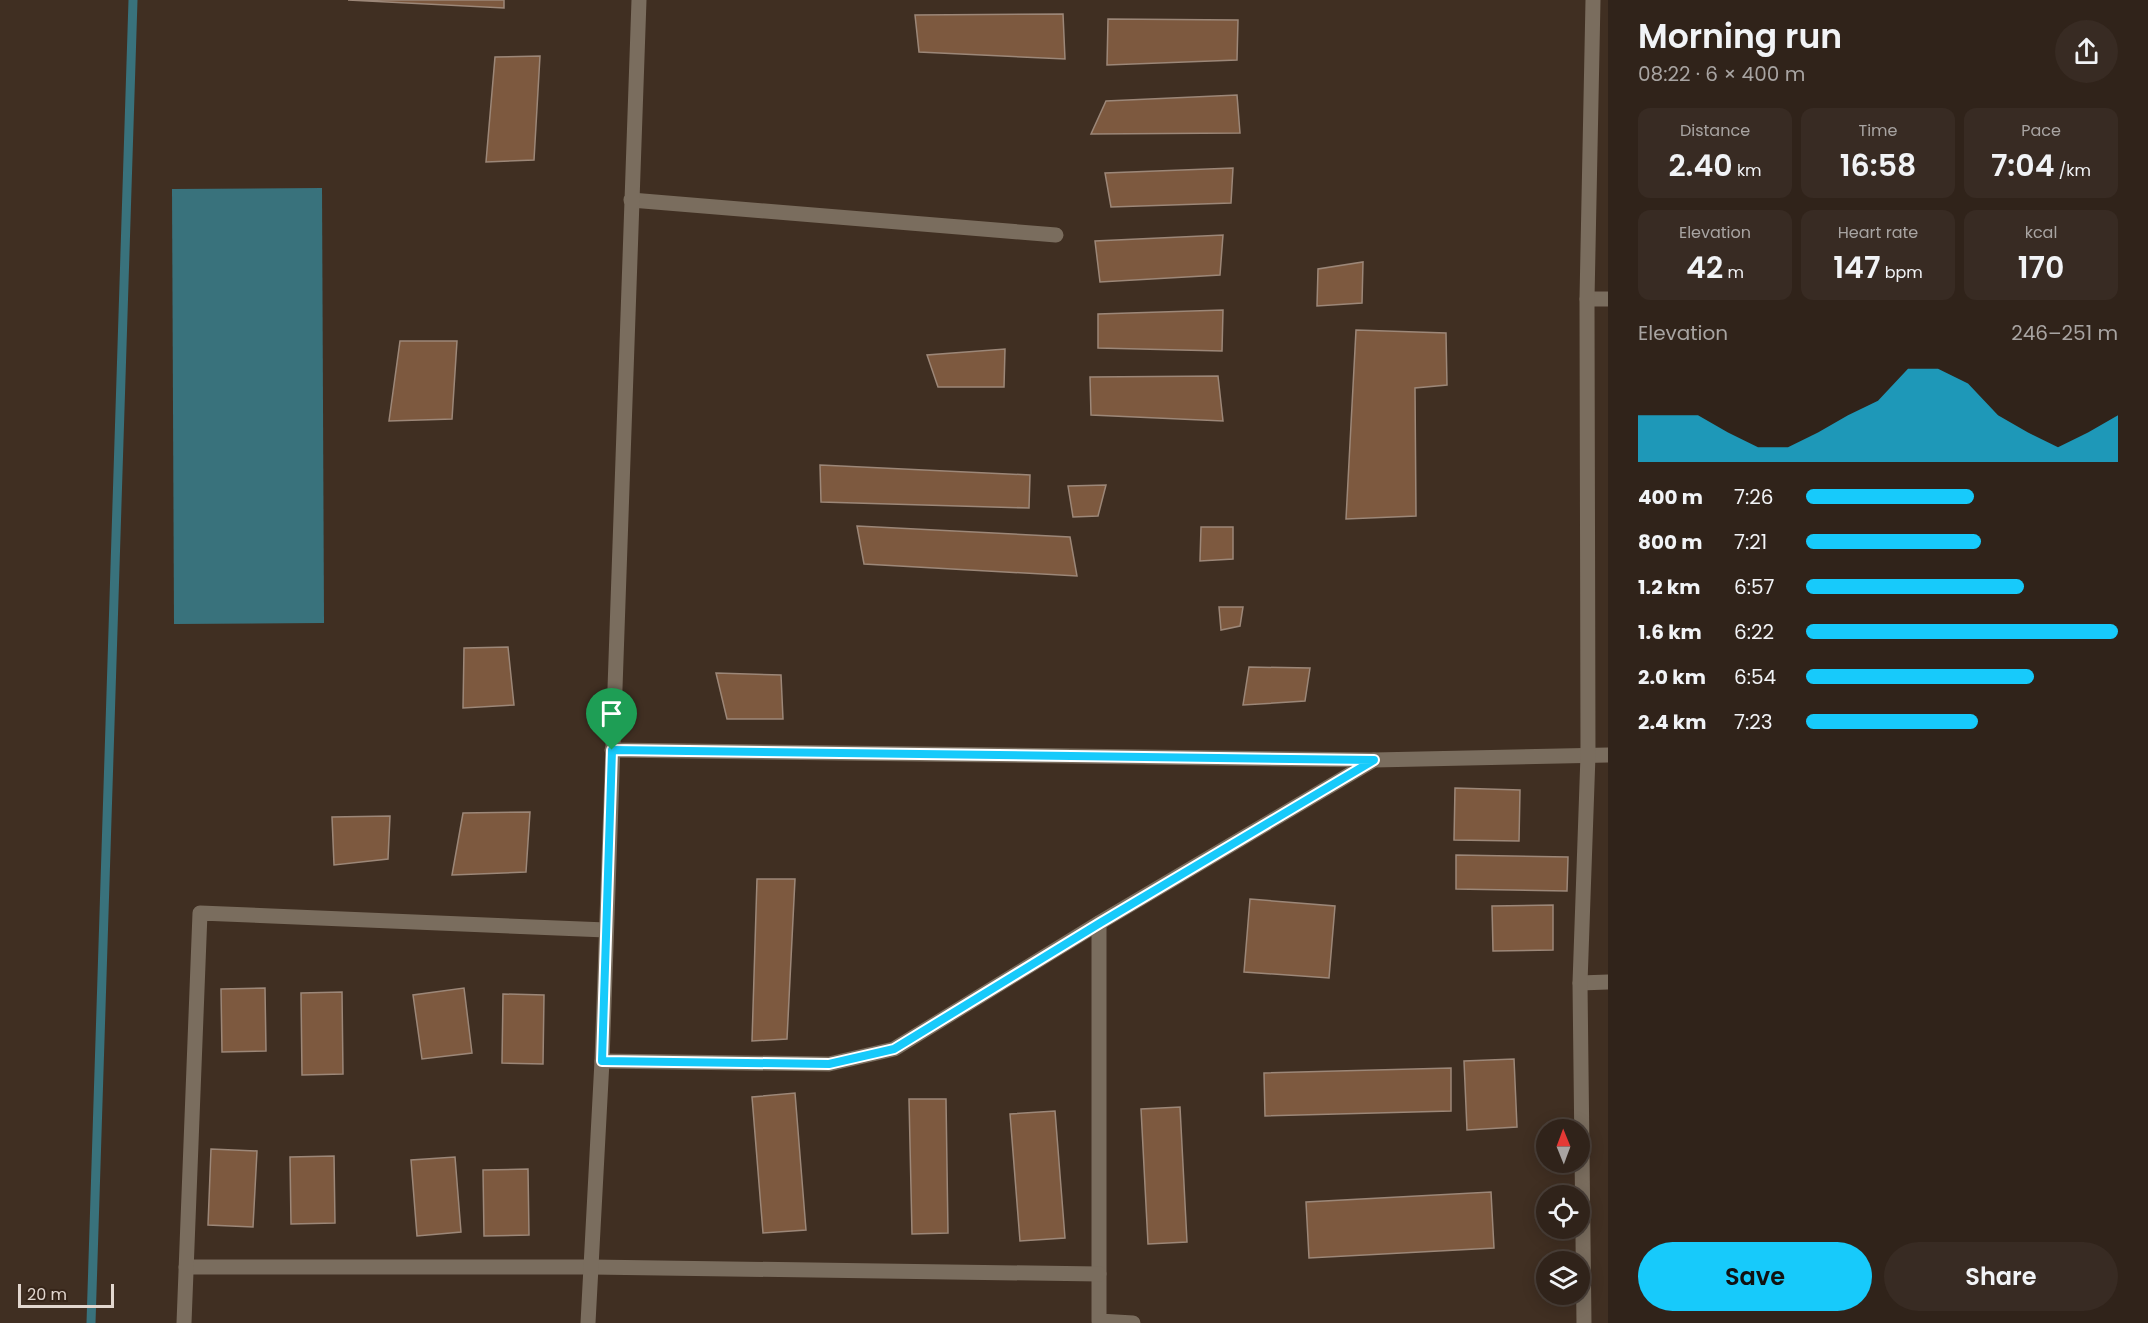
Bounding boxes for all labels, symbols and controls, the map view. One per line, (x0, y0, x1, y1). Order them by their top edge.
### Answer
text: Morning run (1638, 13, 1842, 60)
button: share (2055, 20, 2118, 83)
text: 08:22 · 6 × 400 m (1638, 60, 1805, 88)
text: Distance (1680, 119, 1750, 142)
text: Time (1859, 119, 1898, 142)
text: Pace (2021, 119, 2061, 142)
text: 2.40 (1668, 144, 1733, 187)
text: 16:58 (1840, 144, 1916, 187)
text: 7:04 (1991, 144, 2054, 187)
text: km (1733, 159, 1762, 182)
text: /km (2054, 159, 2091, 182)
text: Elevation (1679, 221, 1751, 244)
text: Heart rate (1838, 221, 1918, 244)
text: kcal (2025, 221, 2057, 244)
text: 42 (1686, 246, 1723, 289)
text: 147 (1833, 246, 1880, 289)
text: 170 (2018, 246, 2064, 289)
text: m (1723, 261, 1744, 284)
text: bpm (1880, 261, 1923, 284)
text: Elevation (1638, 319, 1728, 347)
text: 246–251 m (2011, 319, 2118, 347)
text: 400 m (1638, 483, 1703, 511)
text: 7:26 (1734, 483, 1773, 511)
text: 800 m (1638, 528, 1702, 556)
text: 7:21 (1734, 528, 1767, 556)
text: 1.2 km (1638, 573, 1700, 601)
text: 6:57 (1734, 573, 1774, 601)
text: 1.6 km (1638, 618, 1702, 646)
text: 6:22 (1734, 618, 1774, 646)
text: 2.0 km (1638, 663, 1706, 691)
text: 6:54 (1734, 663, 1776, 691)
pin (586, 688, 637, 750)
icon: arrive (595, 697, 628, 730)
text: 2.4 km (1638, 708, 1706, 736)
text: 7:23 (1734, 708, 1772, 736)
north arrow (1536, 1119, 1590, 1173)
map controls (1536, 1119, 1590, 1305)
button: locate (1536, 1185, 1590, 1239)
button: Save (1638, 1242, 1872, 1311)
button: Share (1884, 1242, 2118, 1311)
button: layers (1536, 1251, 1590, 1305)
scale bar (18, 1281, 114, 1308)
text: 20 m (27, 1283, 67, 1306)

